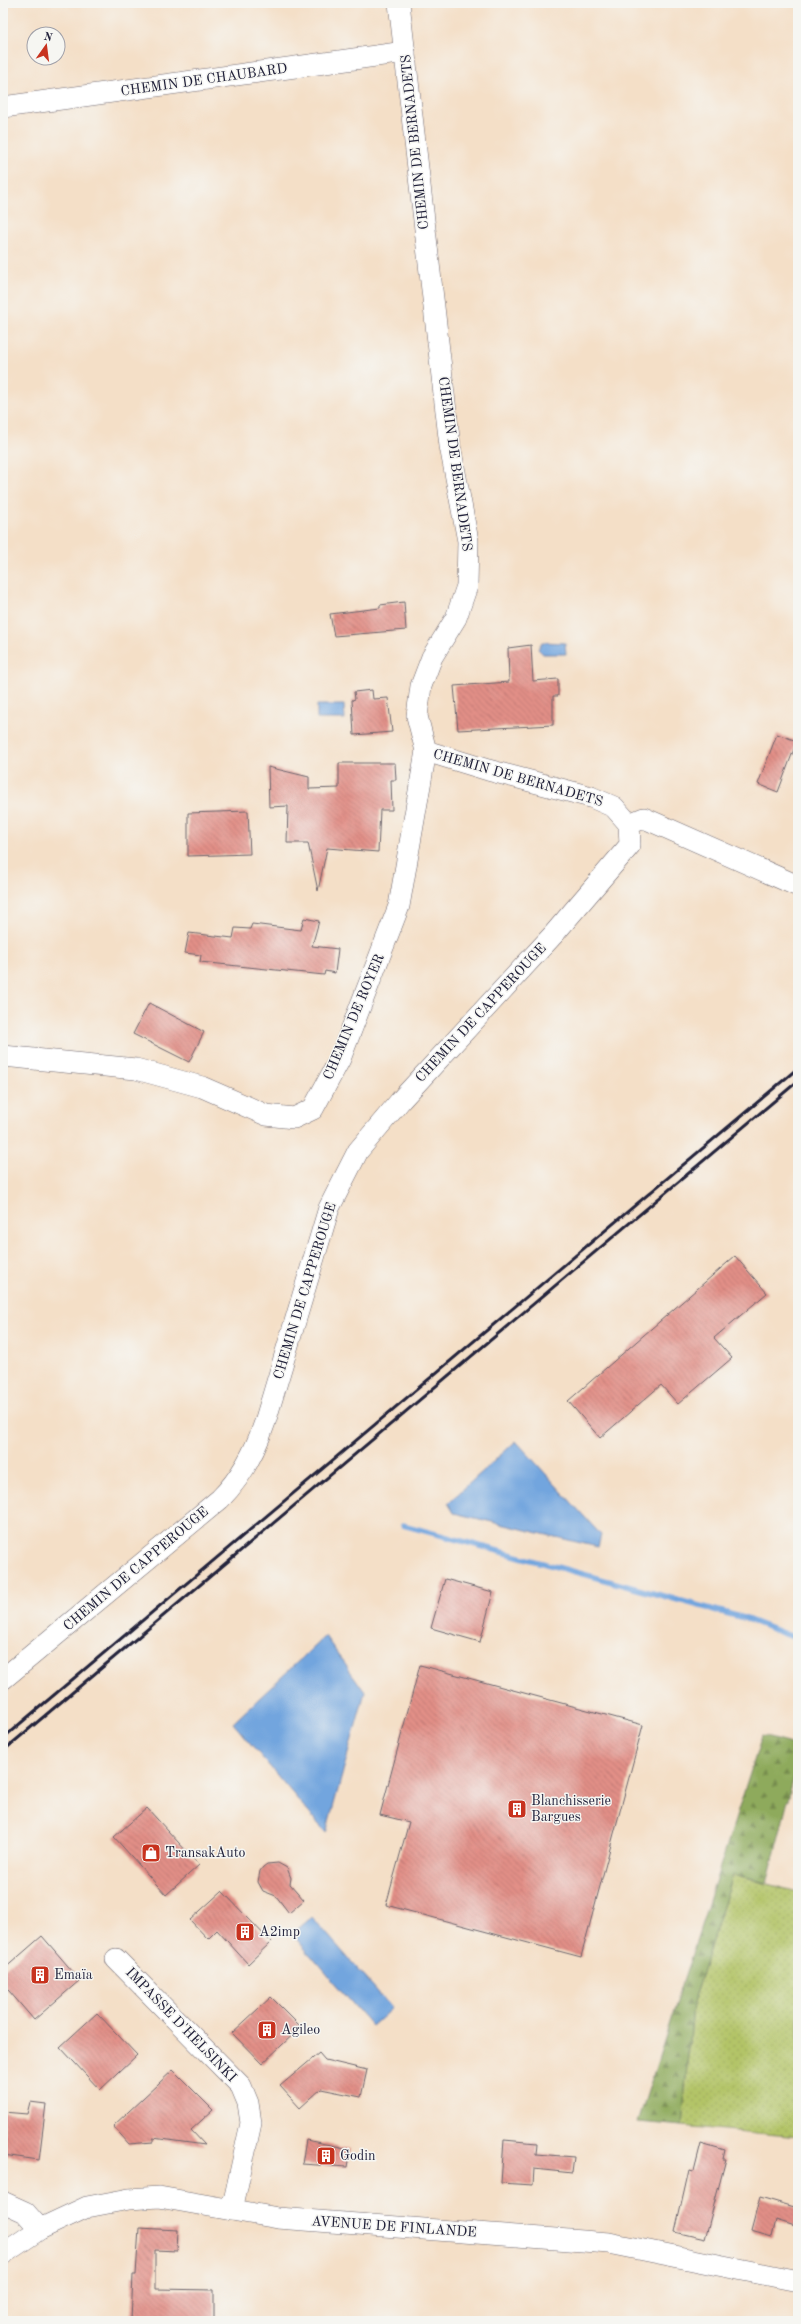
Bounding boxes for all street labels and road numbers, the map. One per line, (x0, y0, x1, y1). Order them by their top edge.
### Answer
street label: CHEMIN DE BERNADETS (399, 54, 431, 230)
street label: CHEMIN DE CHAUBARD (120, 61, 288, 99)
street label: CHEMIN DE BERNADETS (436, 376, 474, 552)
street label: CHEMIN DE BERNADETS (431, 747, 605, 809)
street label: CHEMIN DE CAPPEROUGE (413, 941, 549, 1085)
street label: CHEMIN DE ROYER (321, 952, 387, 1082)
street label: CHEMIN DE CAPPEROUGE (271, 1201, 339, 1381)
street label: CHEMIN DE CAPPEROUGE (61, 1504, 211, 1634)
street label: IMPASSE D'HELSINKI (123, 1965, 239, 2085)
street label: AVENUE DE FINLANDE (311, 2214, 477, 2240)

